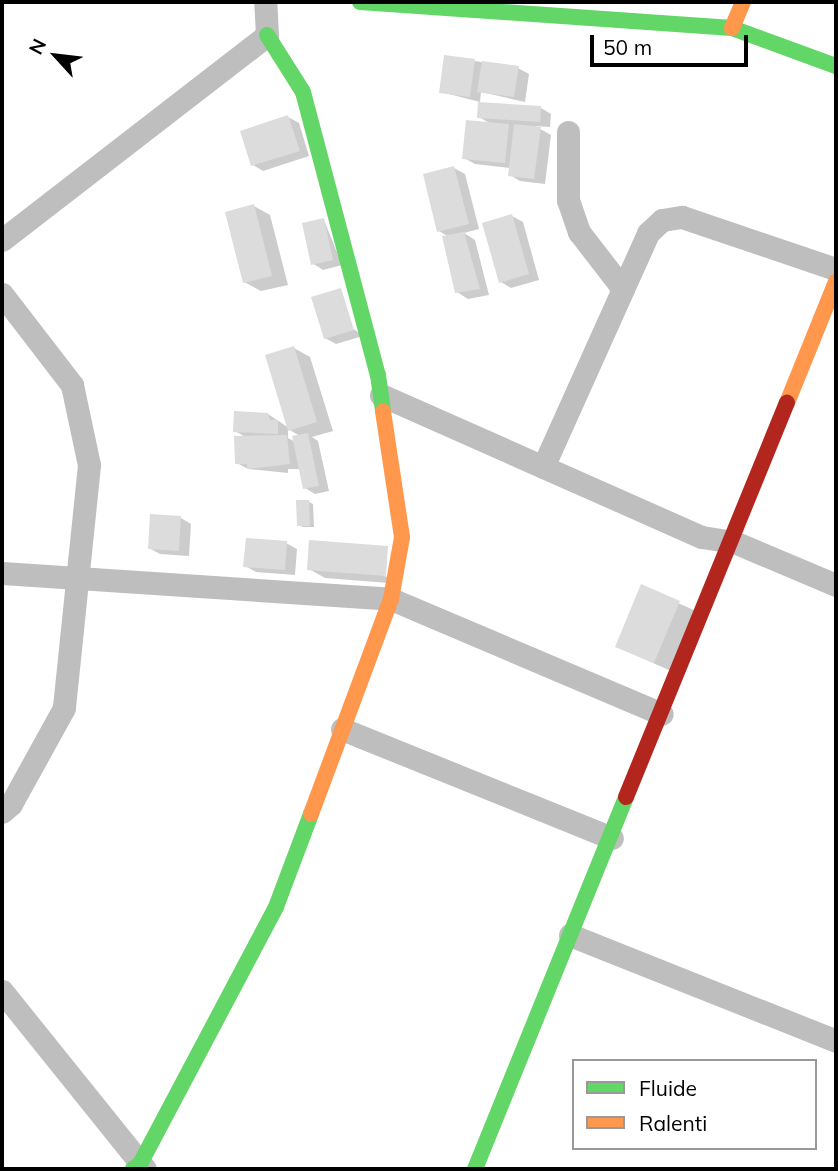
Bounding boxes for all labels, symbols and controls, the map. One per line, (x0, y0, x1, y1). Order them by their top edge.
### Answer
north arrow (21, 21, 91, 91)
scale bar (593, 21, 750, 65)
text: 50 m (603, 34, 652, 60)
text: N (23, 35, 51, 58)
legend (572, 1059, 817, 1150)
text: Fluide (639, 1075, 697, 1101)
text: Ralenti (639, 1110, 707, 1136)

